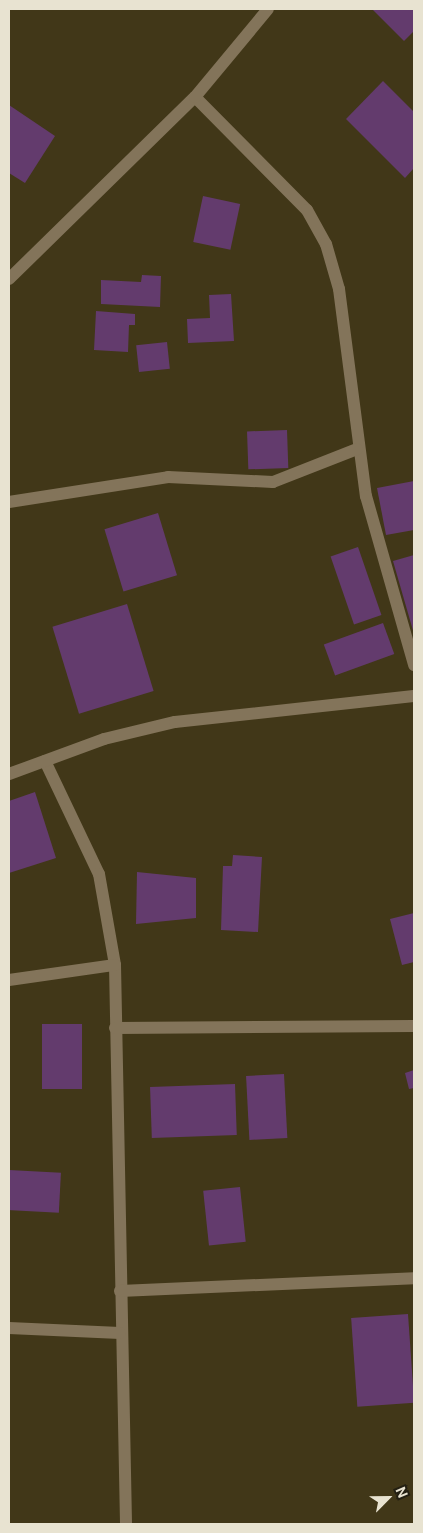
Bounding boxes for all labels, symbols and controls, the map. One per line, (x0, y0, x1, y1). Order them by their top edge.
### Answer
north arrow (363, 1473, 413, 1523)
text: N (392, 1484, 412, 1500)

